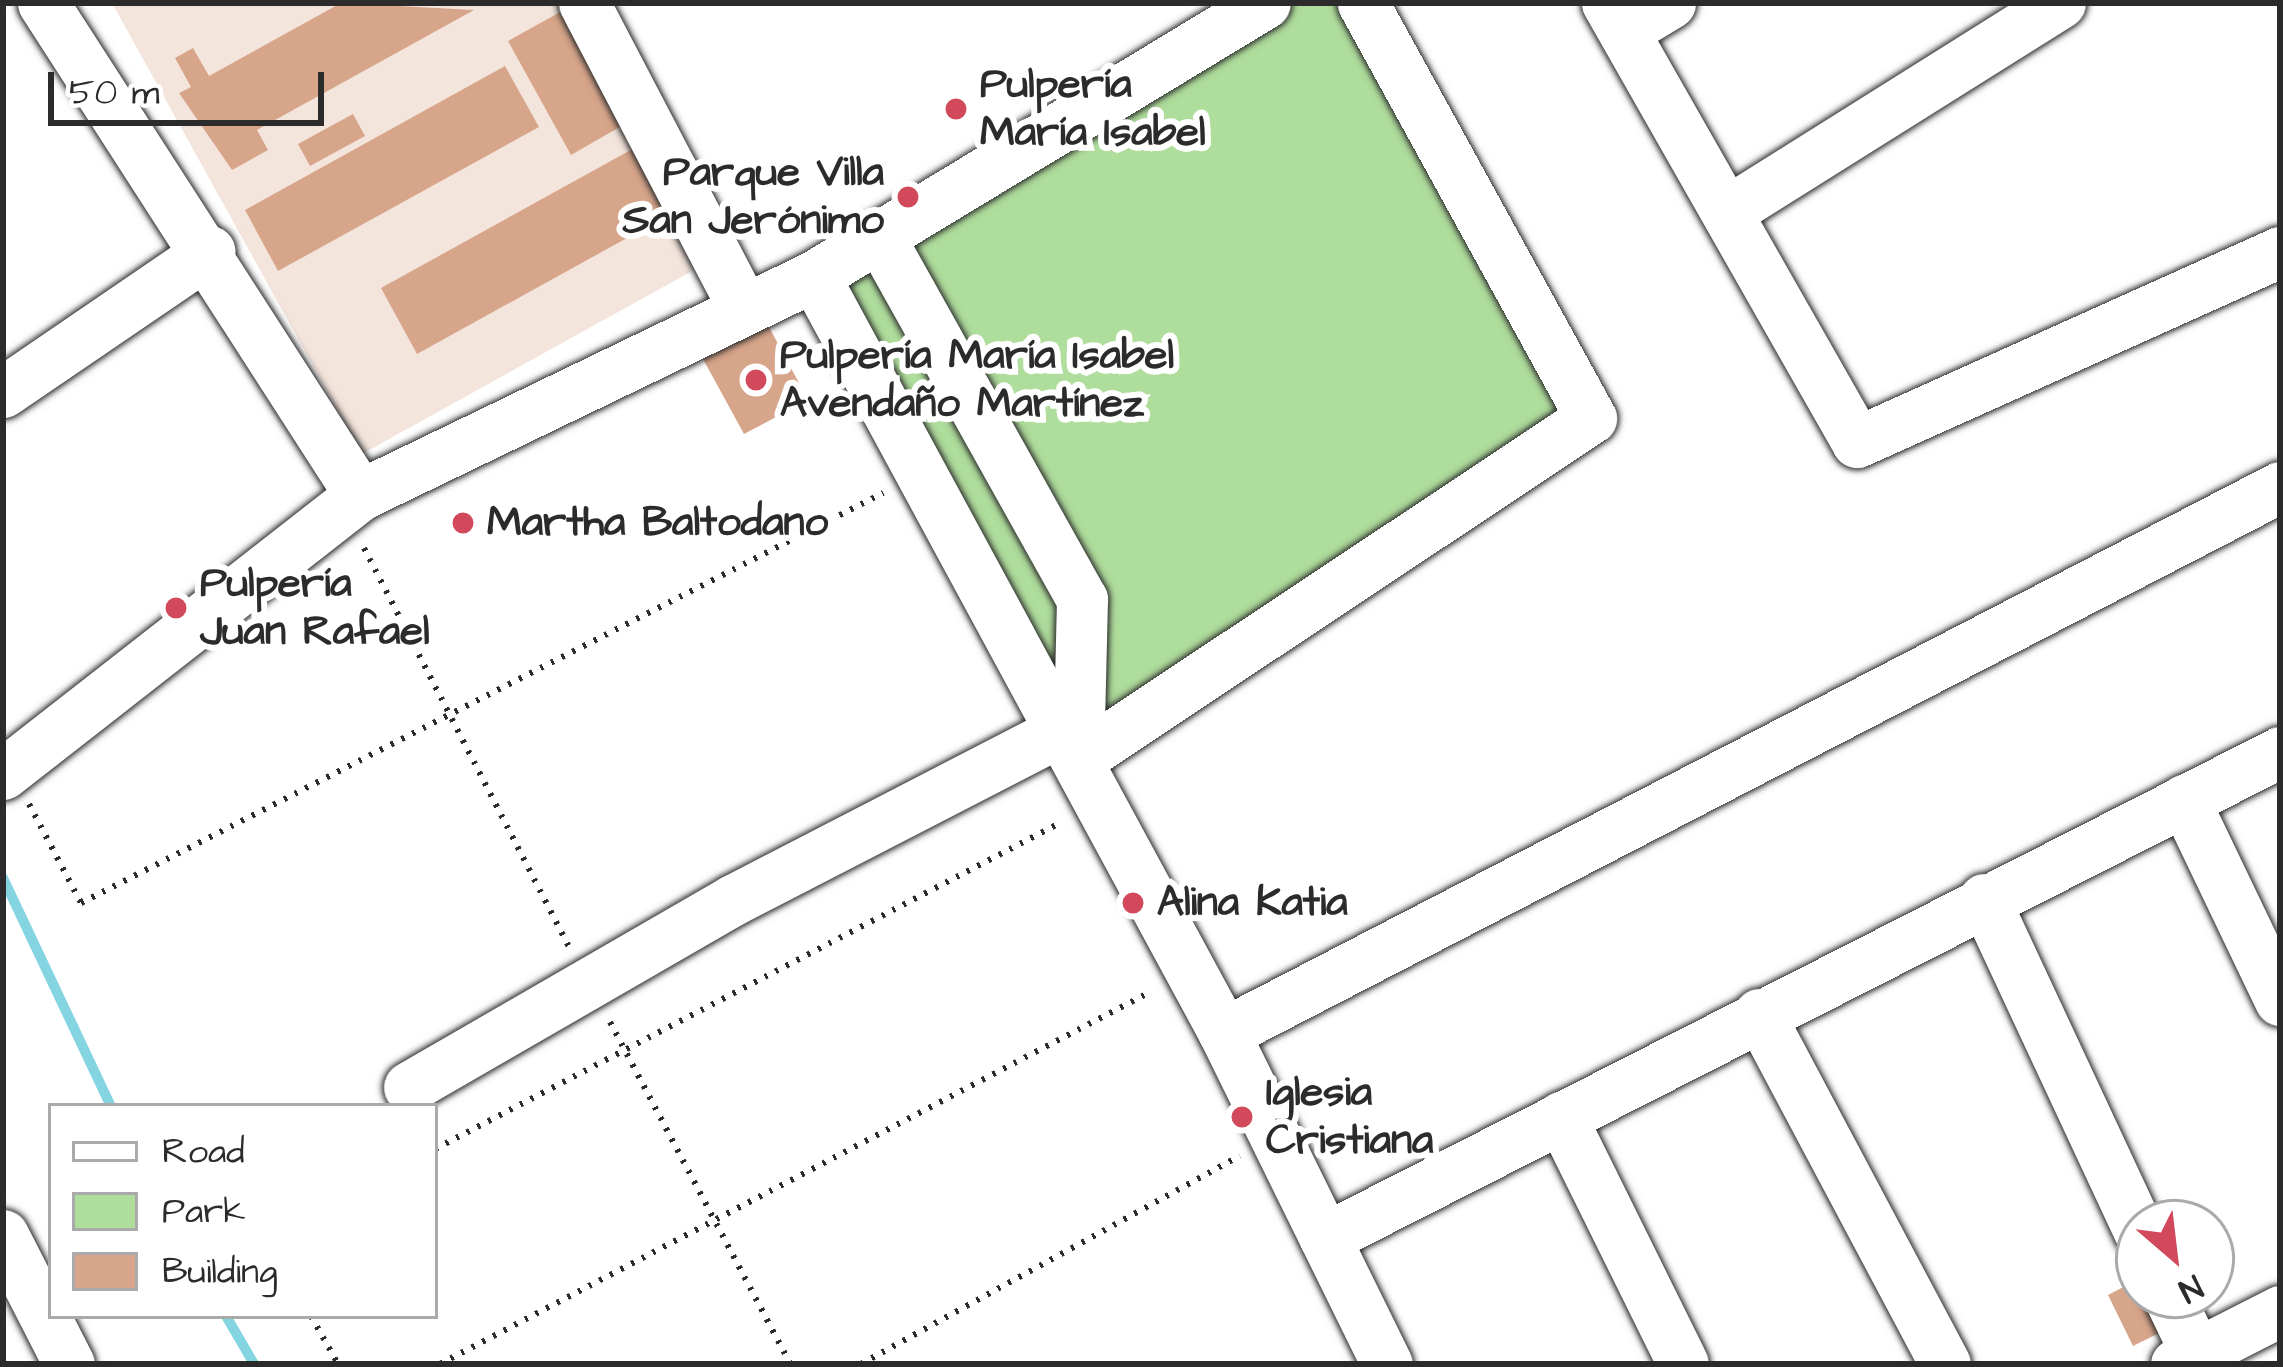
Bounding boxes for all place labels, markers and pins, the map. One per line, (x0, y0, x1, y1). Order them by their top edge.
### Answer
place label: Pulpería María Isabel (980, 60, 1206, 158)
marker: Pulpería María Isabel (943, 96, 969, 122)
place label: Parque Villa San Jerónimo (622, 148, 884, 246)
marker: Parque Villa San Jerónimo (895, 184, 921, 210)
place label: Pulpería María Isabel Avendaño Martínez (780, 331, 1174, 430)
marker: Pulpería María Isabel Avendaño Martínez (743, 367, 769, 393)
place label: Martha Baltodano (487, 498, 828, 548)
marker: Martha Baltodano (450, 510, 476, 536)
place label: Pulpería Juan Rafael (200, 559, 430, 658)
marker: Pulpería Juan Rafael (163, 595, 189, 621)
place label: Alina Katia (1157, 878, 1348, 928)
marker: Alina Katia (1120, 890, 1146, 916)
place label: Iglesia Cristiana (1266, 1068, 1433, 1166)
marker: Iglesia Cristiana (1229, 1104, 1255, 1130)

